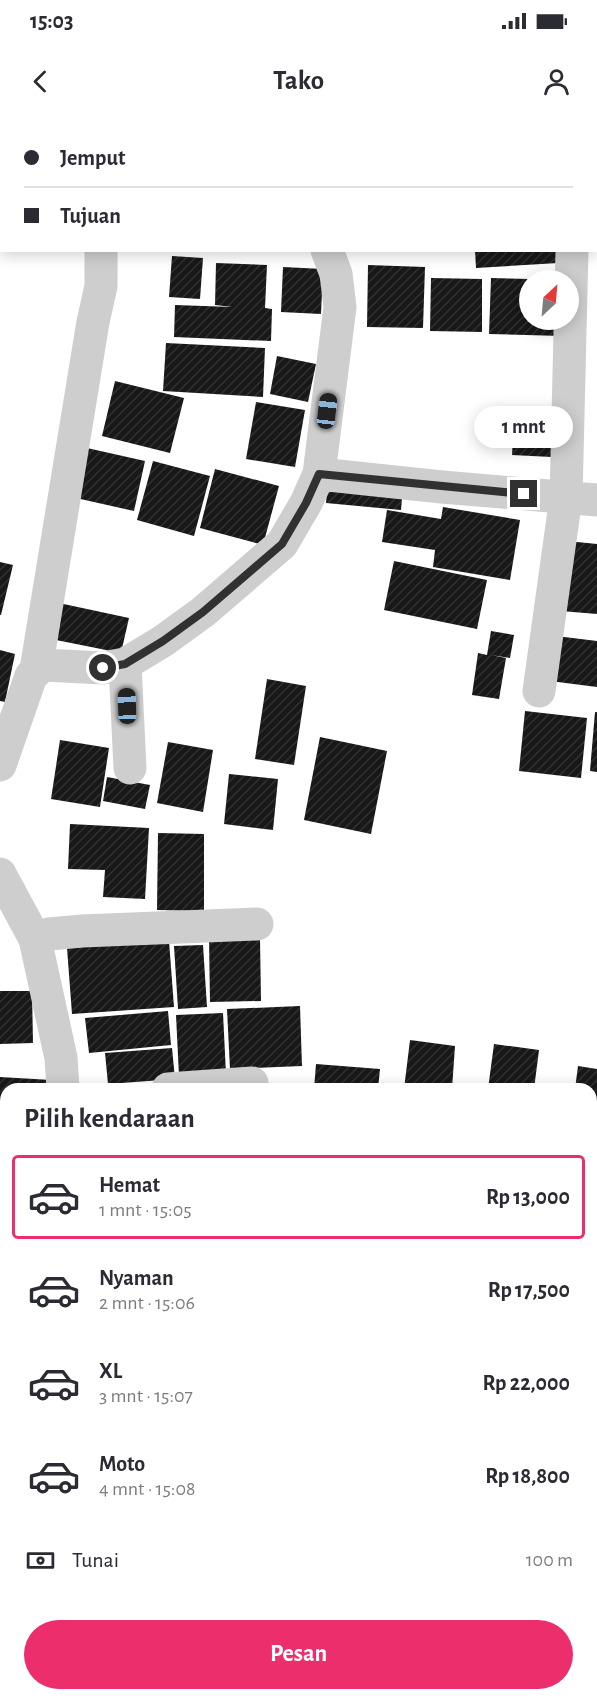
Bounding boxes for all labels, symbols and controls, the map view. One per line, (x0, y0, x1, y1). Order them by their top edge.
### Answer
text: 15:03 (30, 10, 73, 32)
icon: back (24, 65, 57, 98)
icon: person (540, 65, 573, 98)
text: Tako (273, 67, 324, 94)
text: Jemput (60, 147, 125, 169)
text: Tujuan (60, 205, 121, 227)
north arrow (519, 270, 579, 330)
map controls (519, 270, 579, 330)
car (316, 392, 338, 430)
callout: 1 mnt (474, 407, 574, 449)
text: 1 mnt (502, 417, 545, 437)
route end (510, 480, 537, 507)
route start (89, 654, 116, 681)
car (117, 688, 137, 724)
text: Pilih kendaraan (24, 1105, 195, 1132)
icon: car (27, 1170, 81, 1224)
text: Hemat (99, 1174, 160, 1196)
text: Rp 13,000 (486, 1186, 570, 1208)
text: 1 mnt · 15:05 (99, 1200, 192, 1220)
icon: car (27, 1263, 81, 1317)
text: Nyaman (99, 1267, 174, 1289)
text: Rp 17,500 (488, 1279, 570, 1301)
text: 2 mnt · 15:06 (99, 1293, 195, 1313)
icon: car (27, 1356, 81, 1410)
text: XL (99, 1360, 122, 1382)
text: Rp 22,000 (483, 1372, 570, 1394)
text: 3 mnt · 15:07 (99, 1386, 193, 1406)
icon: car (27, 1449, 81, 1503)
text: Moto (99, 1453, 145, 1475)
text: Rp 18,800 (485, 1465, 570, 1487)
text: 4 mnt · 15:08 (99, 1479, 195, 1499)
icon: cash (24, 1544, 57, 1577)
text: Tunai (72, 1549, 119, 1571)
text: 100 m (526, 1550, 573, 1570)
button: Pesan (24, 1620, 573, 1689)

